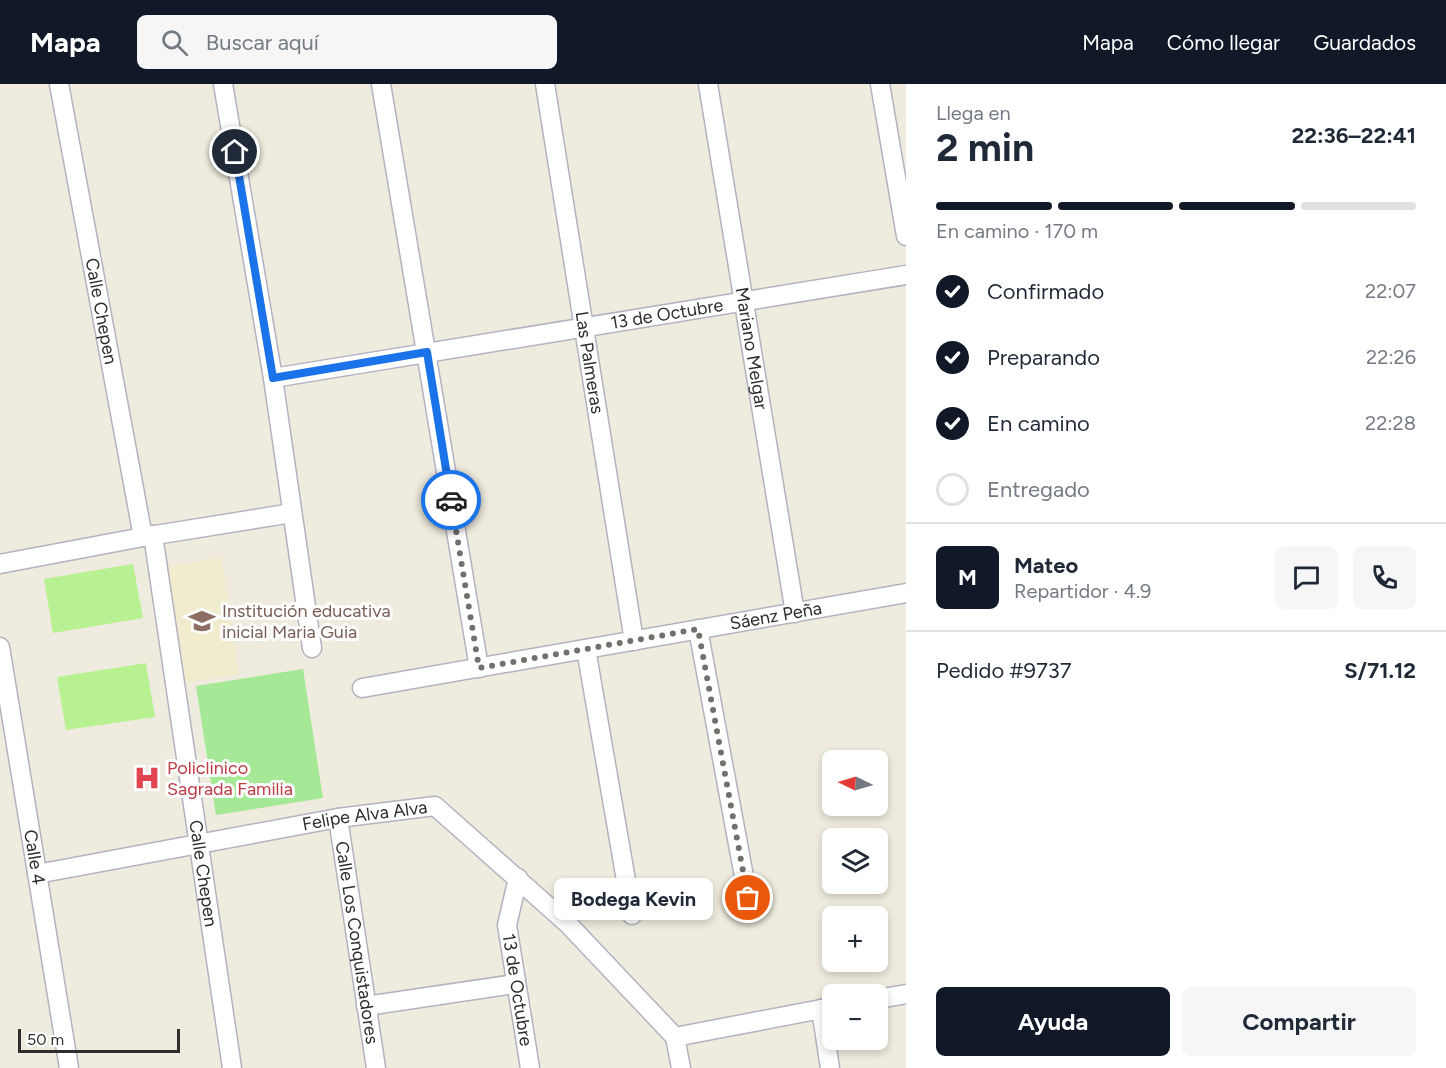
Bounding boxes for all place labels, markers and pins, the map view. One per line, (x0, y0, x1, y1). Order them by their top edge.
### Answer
pin (209, 126, 260, 177)
place label: Institución educativa inicial Maria Guia (222, 600, 391, 643)
school or university icon: Institución educativa inicial Maria Guia (187, 606, 217, 636)
place label: Policlinico Sagrada Familia (167, 757, 293, 800)
hospital icon: Policlinico Sagrada Familia (132, 763, 162, 793)
pin (722, 872, 773, 923)
callout: Bodega Kevin (553, 877, 712, 919)

